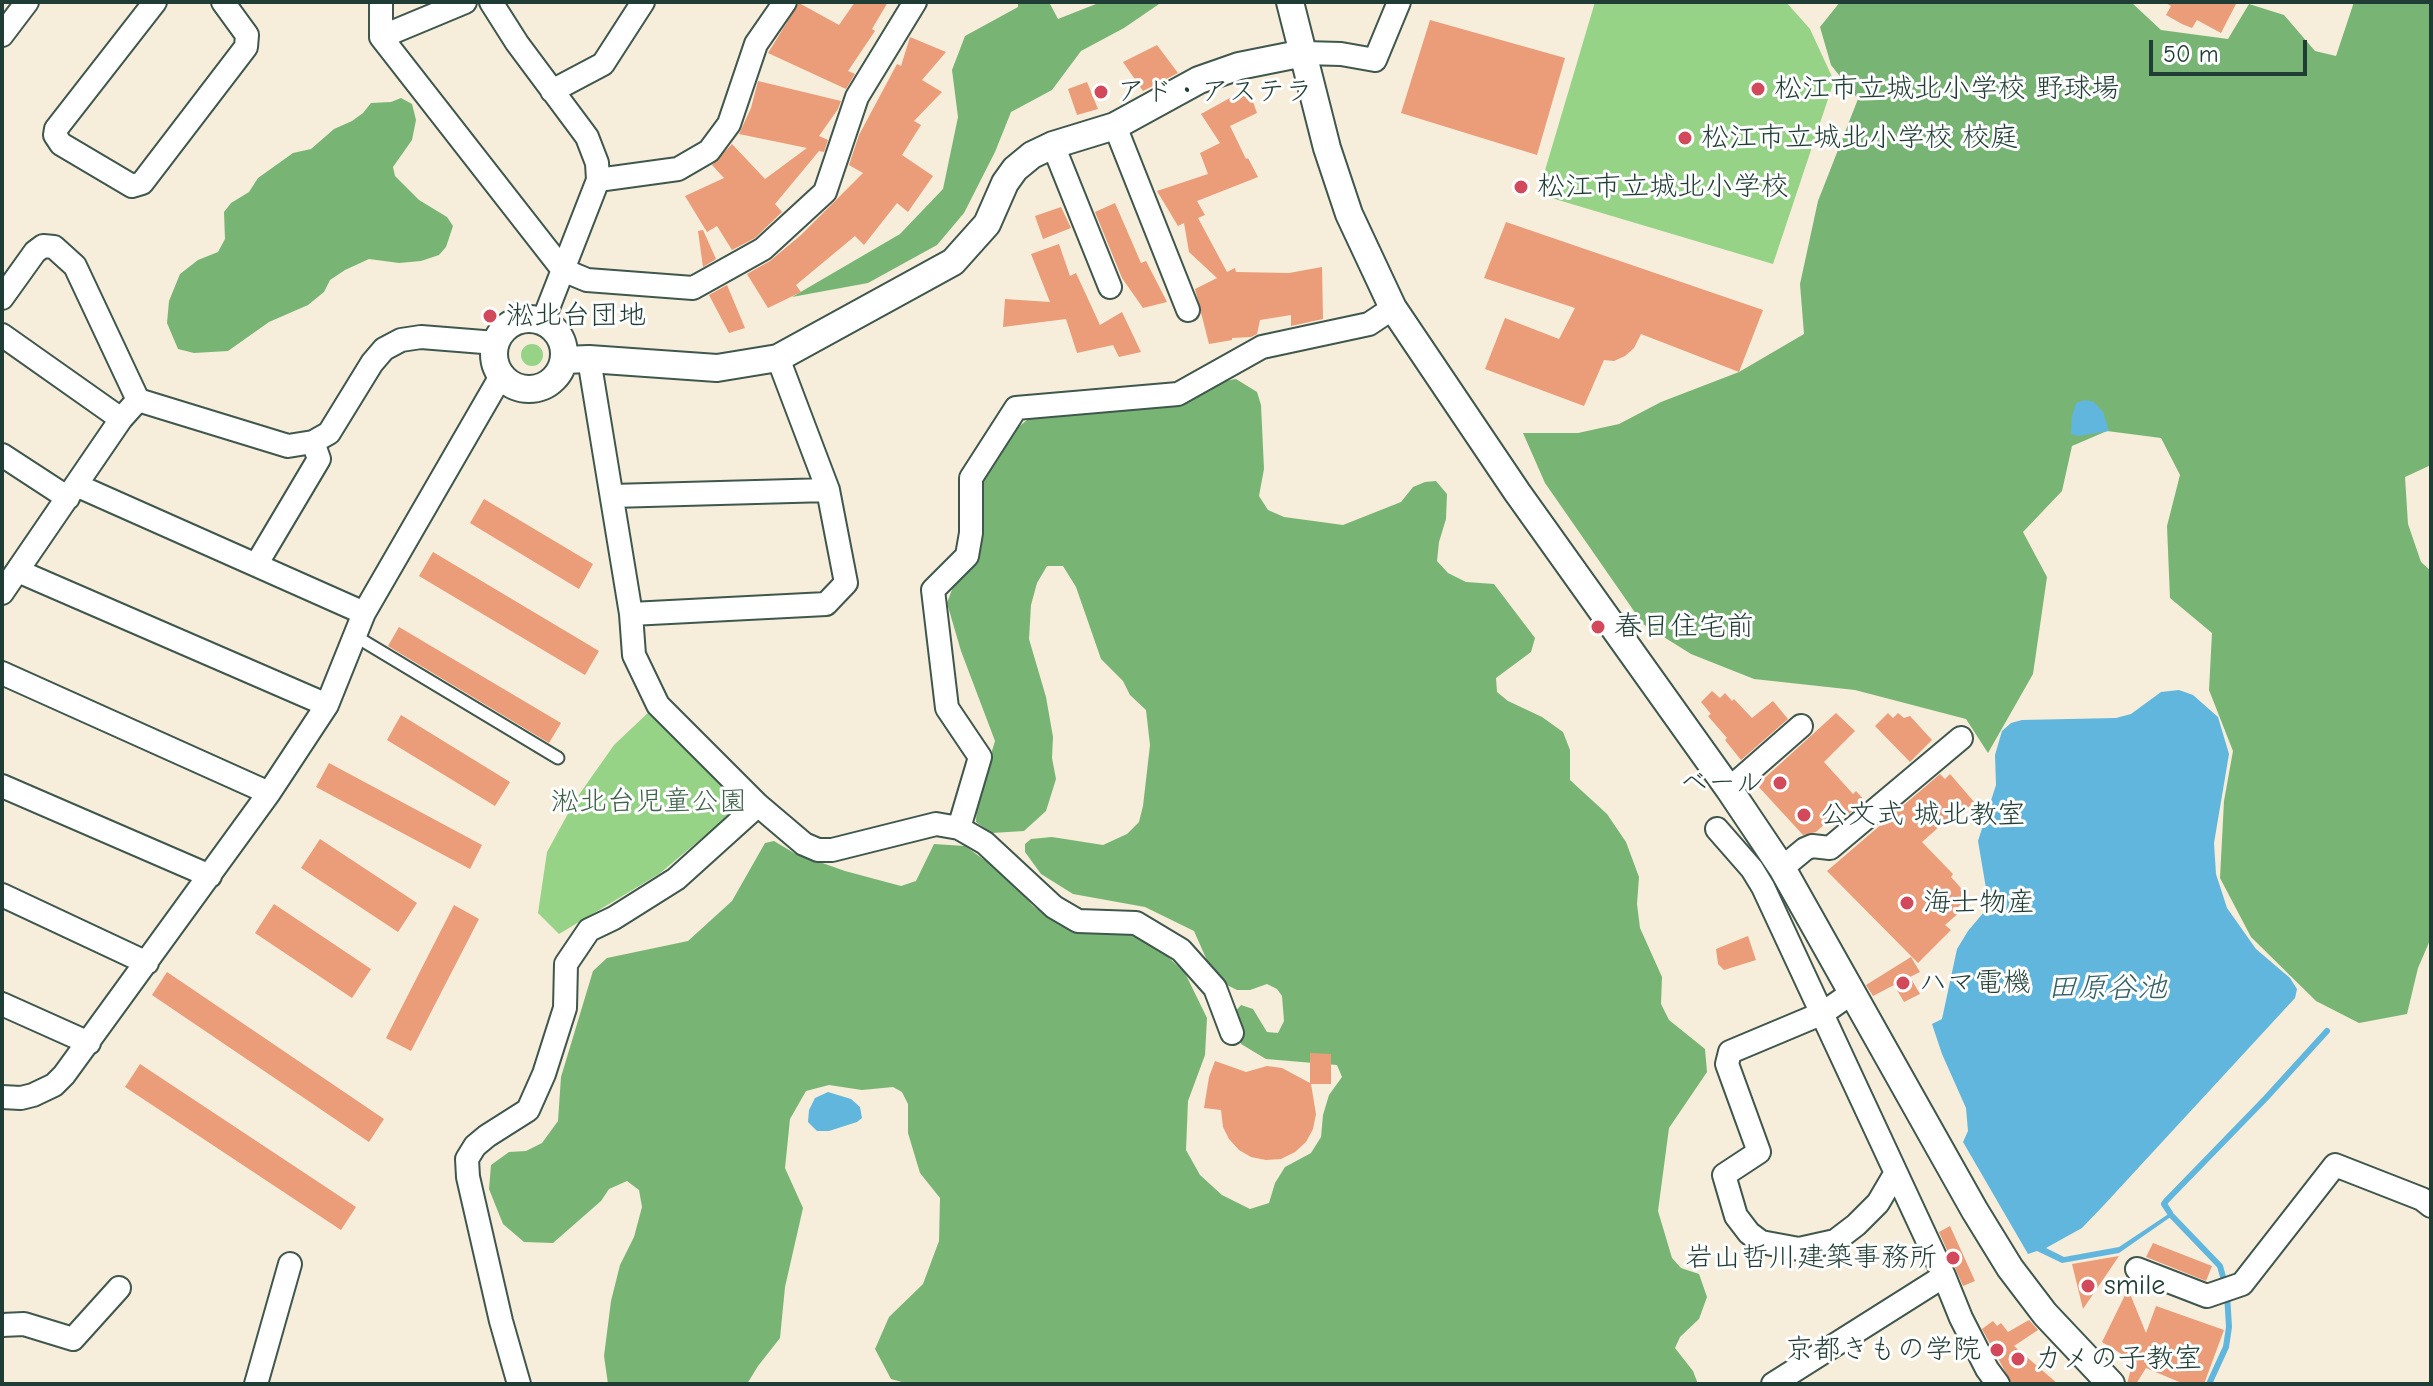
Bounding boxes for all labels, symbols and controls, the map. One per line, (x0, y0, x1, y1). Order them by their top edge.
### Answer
scale bar (2153, 24, 2311, 74)
text: 50 m (2163, 40, 2219, 68)
place label: 松江市立城北小学校 野球場 (1774, 72, 2119, 106)
place label: アド・アステラ (1117, 75, 1313, 109)
marker: 松江市立城北小学校 野球場 (1749, 80, 1767, 98)
marker: アド・アステラ (1092, 83, 1110, 101)
place label: 松江市立城北小学校 校庭 (1701, 121, 2018, 155)
marker: 松江市立城北小学校 校庭 (1676, 129, 1694, 147)
place label: 松江市立城北小学校 (1537, 170, 1789, 204)
marker: 松江市立城北小学校 (1512, 178, 1530, 196)
place label: 淞北台団地 (506, 299, 646, 333)
marker: 淞北台団地 (481, 307, 499, 325)
place label: 春日住宅前 (1614, 610, 1754, 644)
marker: 春日住宅前 (1589, 618, 1607, 636)
place label: ベール (1680, 766, 1764, 800)
marker: ベール (1771, 774, 1789, 792)
park label: 淞北台児童公園 (551, 785, 747, 819)
place label: 公文式 城北教室 (1820, 798, 2025, 832)
marker: 公文式 城北教室 (1795, 806, 1813, 824)
place label: 海士物産 (1923, 886, 2035, 920)
marker: 海士物産 (1898, 894, 1916, 912)
place label: ハマ電機 (1919, 966, 2031, 1000)
water label: 田原谷池 (2047, 971, 2167, 1007)
marker: ハマ電機 (1894, 974, 1912, 992)
place label: 岩山哲川建築事務所 (1685, 1241, 1937, 1275)
marker: 岩山哲川建築事務所 (1944, 1249, 1962, 1267)
place label: smile (2104, 1269, 2165, 1303)
marker: smile (2079, 1277, 2097, 1295)
place label: 京都きもの学院 (1785, 1333, 1981, 1367)
marker: 京都きもの学院 (1988, 1341, 2006, 1359)
place label: カメの子教室 (2034, 1342, 2202, 1376)
marker: カメの子教室 (2009, 1350, 2027, 1368)

